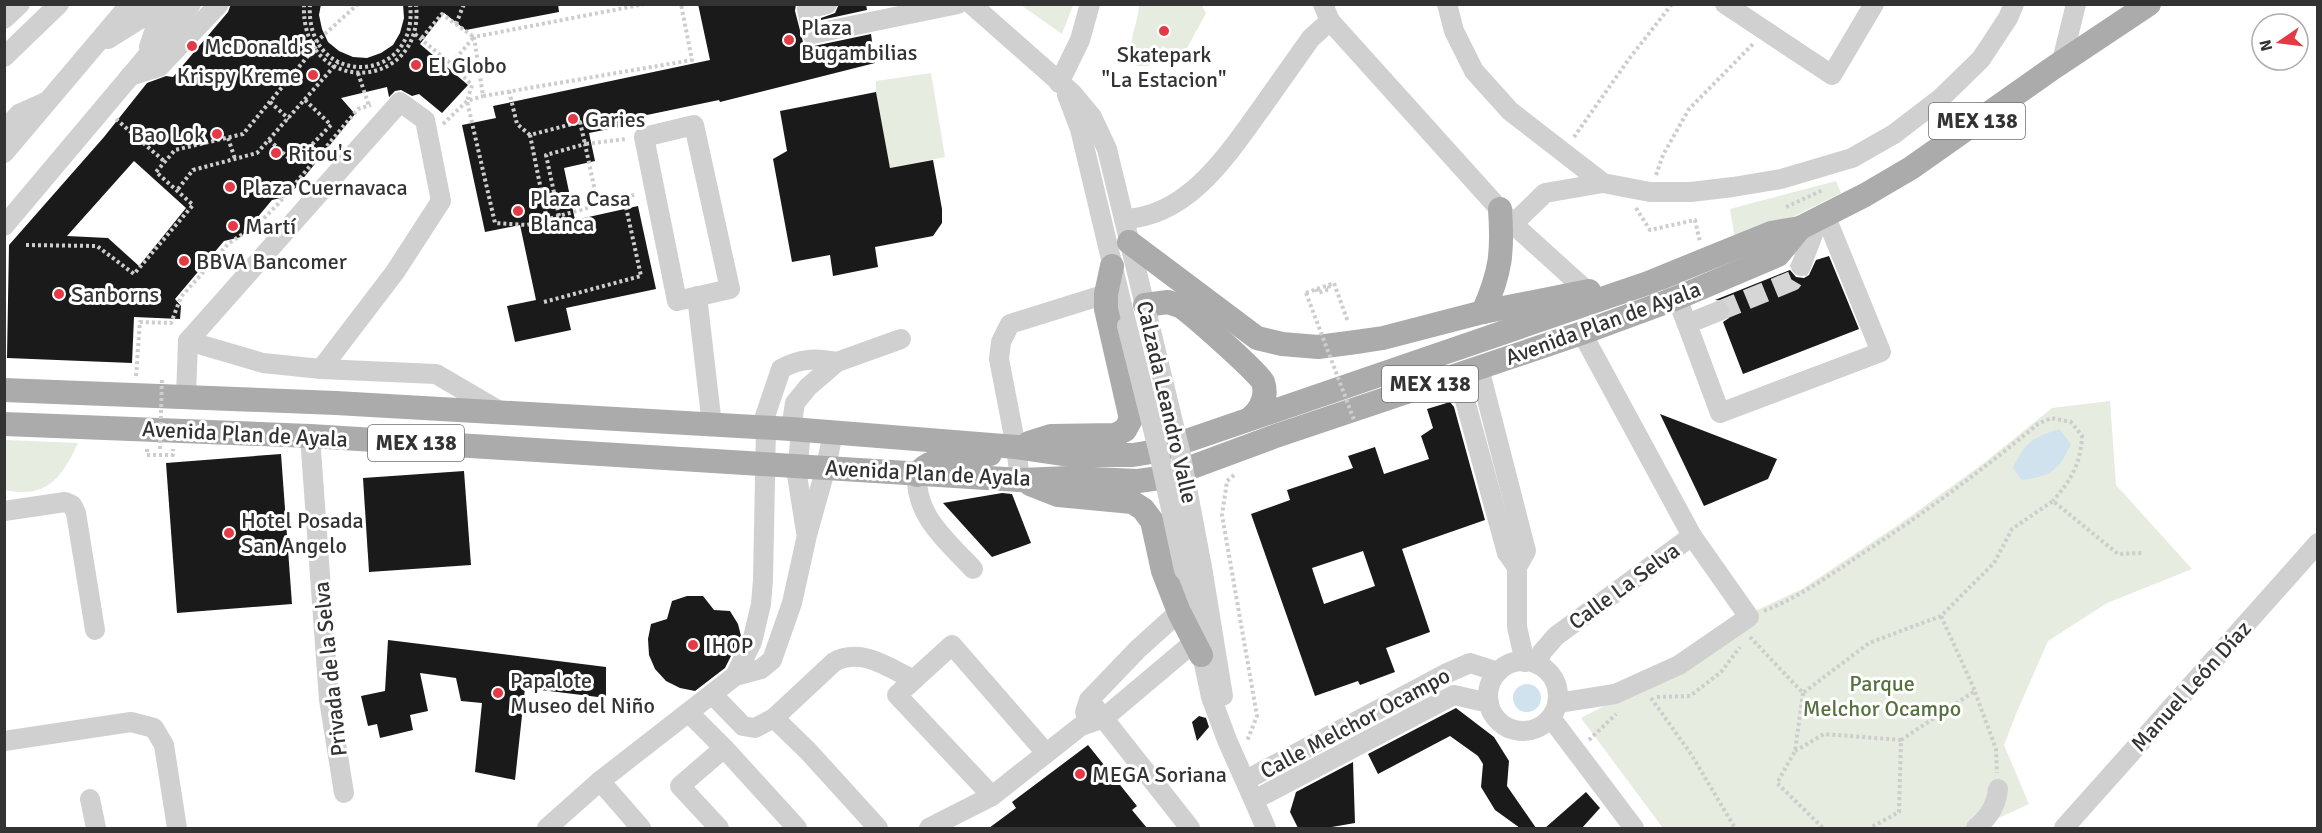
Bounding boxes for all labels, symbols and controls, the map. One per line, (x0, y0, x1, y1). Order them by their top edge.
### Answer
north arrow (2250, 12, 2310, 72)
place label: Plaza Bugambilias (801, 14, 917, 66)
marker: Skatepark "La Estacion" (1157, 24, 1171, 38)
place label: McDonald's (204, 33, 313, 60)
marker: Plaza Bugambilias (782, 33, 796, 47)
text: N (2255, 38, 2277, 53)
marker: McDonald's (185, 39, 199, 53)
place label: Skatepark "La Estacion" (1101, 41, 1227, 93)
place label: El Globo (428, 52, 507, 79)
marker: El Globo (409, 58, 423, 72)
place label: Krispy Kreme (177, 62, 301, 89)
marker: Krispy Kreme (306, 68, 320, 82)
road number: MEX 138 (1929, 103, 2025, 139)
place label: Garies (585, 106, 645, 133)
marker: Garies (566, 112, 580, 126)
place label: Bao Lok (131, 121, 205, 148)
marker: Bao Lok (210, 127, 224, 141)
place label: Ritou's (288, 140, 352, 167)
marker: Ritou's (269, 146, 283, 160)
place label: Plaza Cuernavaca (242, 174, 408, 201)
marker: Plaza Cuernavaca (223, 180, 237, 194)
place label: Plaza Casa Blanca (530, 185, 631, 237)
marker: Plaza Casa Blanca (511, 204, 525, 218)
place label: Martí (245, 213, 296, 240)
marker: Martí (226, 219, 240, 233)
place label: BBVA Bancomer (196, 248, 347, 275)
marker: BBVA Bancomer (177, 254, 191, 268)
street label: Avenida Plan de Ayala (1502, 275, 1704, 371)
place label: Sanborns (71, 281, 159, 308)
marker: Sanborns (52, 287, 66, 301)
street label: Calzada Leandro Valle (1131, 298, 1203, 506)
road number: MEX 138 (1382, 366, 1478, 402)
street label: Avenida Plan de Ayala (141, 415, 349, 453)
road number: MEX 138 (368, 425, 464, 461)
street label: Avenida Plan de Ayala (824, 454, 1032, 492)
place label: Hotel Posada San Angelo (241, 507, 364, 559)
marker: Hotel Posada San Angelo (222, 526, 236, 540)
street label: Calle La Selva (1563, 537, 1685, 635)
street label: Privada de la Selva (307, 580, 353, 758)
street label: Manuel León Díaz (2125, 615, 2257, 757)
place label: IHOP (705, 632, 753, 659)
marker: IHOP (686, 638, 700, 652)
street label: Calle Melchor Ocampo (1256, 662, 1454, 784)
place label: Papalote Museo del Niño (510, 667, 655, 719)
park label: Parque Melchor Ocampo (1803, 670, 1961, 722)
marker: Papalote Museo del Niño (491, 686, 505, 700)
place label: MEGA Soriana (1092, 761, 1227, 788)
marker: MEGA Soriana (1073, 767, 1087, 781)

